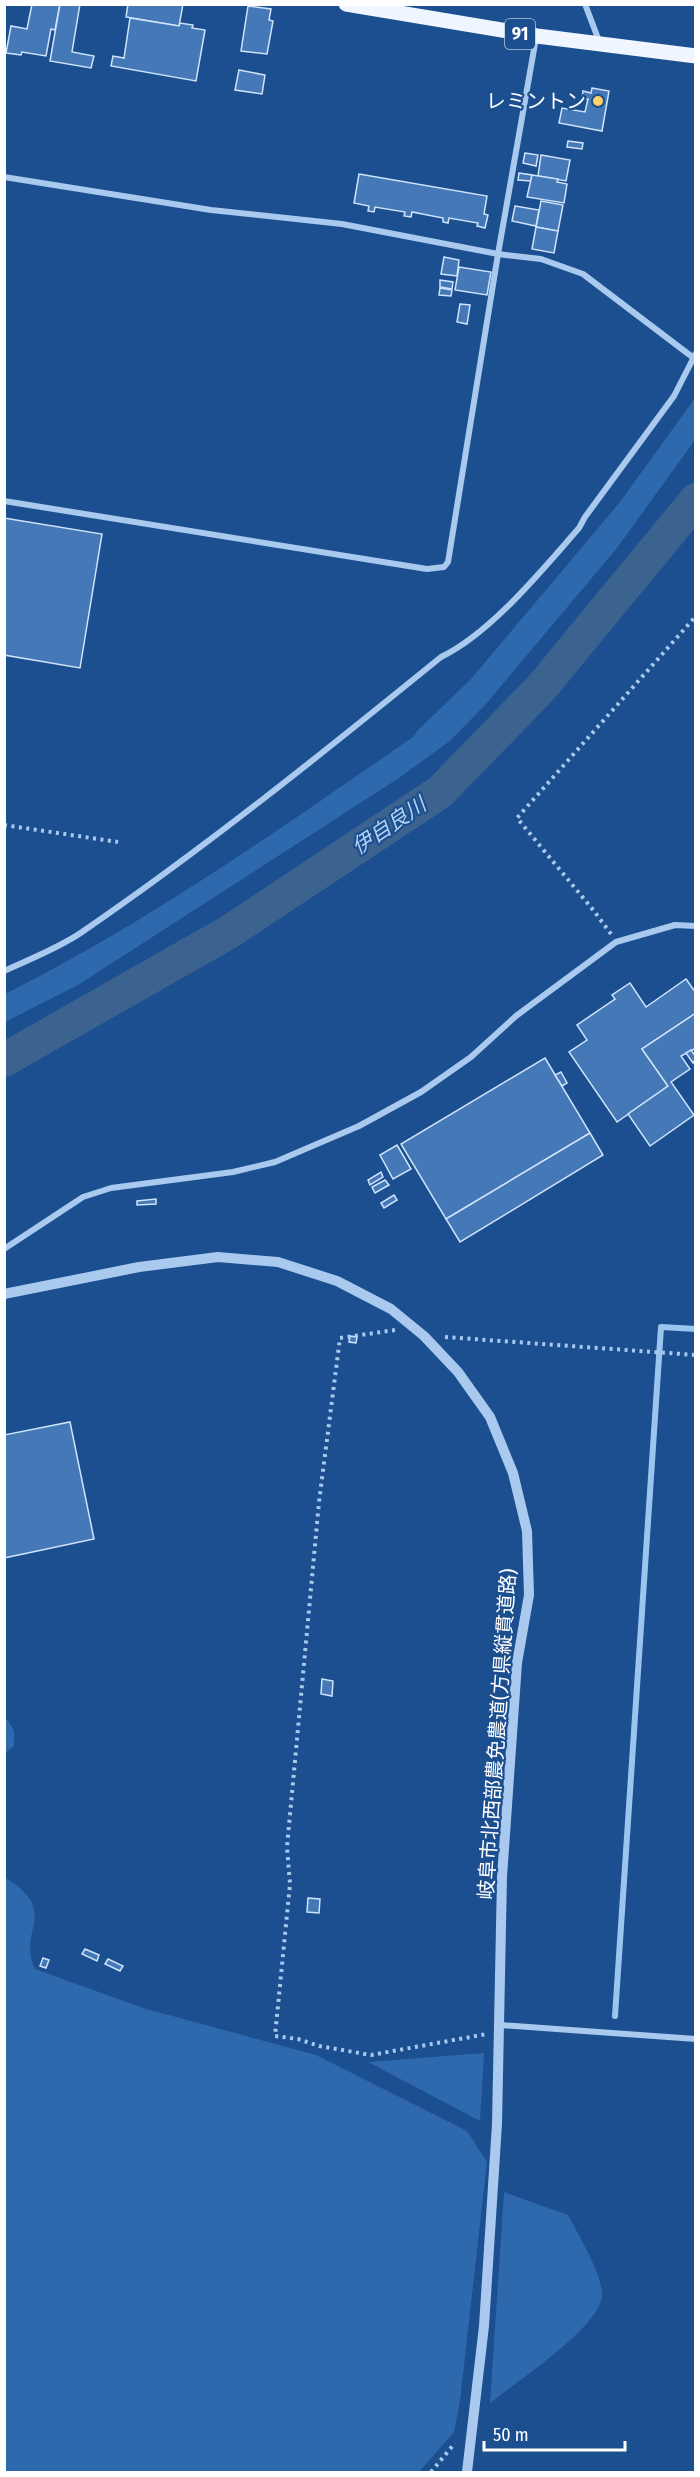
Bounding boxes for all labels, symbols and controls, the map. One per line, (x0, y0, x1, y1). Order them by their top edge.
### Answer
road number: 91 (505, 19, 535, 49)
place label: レミントン (486, 89, 586, 113)
marker: レミントン (591, 94, 605, 108)
water label: 伊自良川 (347, 791, 433, 860)
street label: 岐阜市北西部農免農道(方県縦貫道路) (473, 1568, 521, 1900)
scale bar (484, 2414, 625, 2452)
text: 50 m (493, 2424, 529, 2446)

